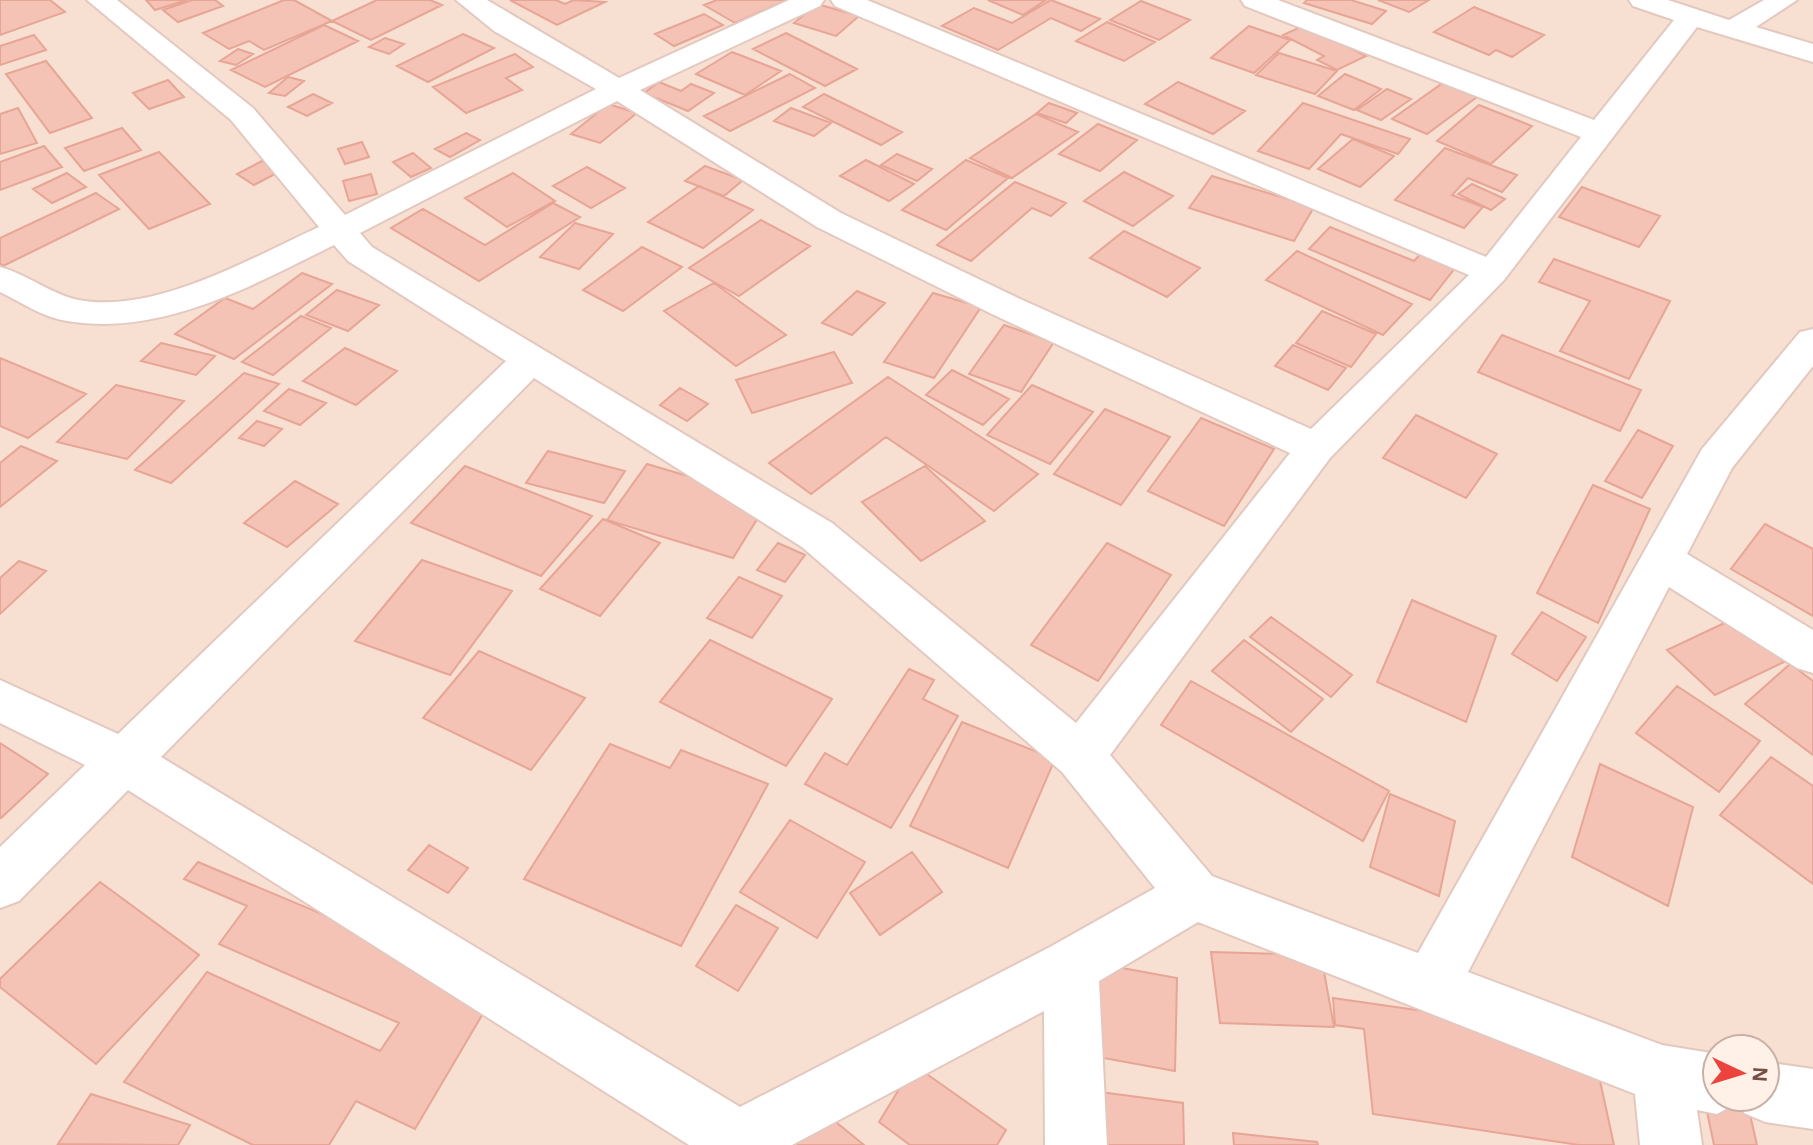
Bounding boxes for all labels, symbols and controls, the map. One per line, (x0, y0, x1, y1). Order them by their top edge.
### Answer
north arrow (1701, 1033, 1781, 1113)
text: N (1748, 1066, 1771, 1083)

